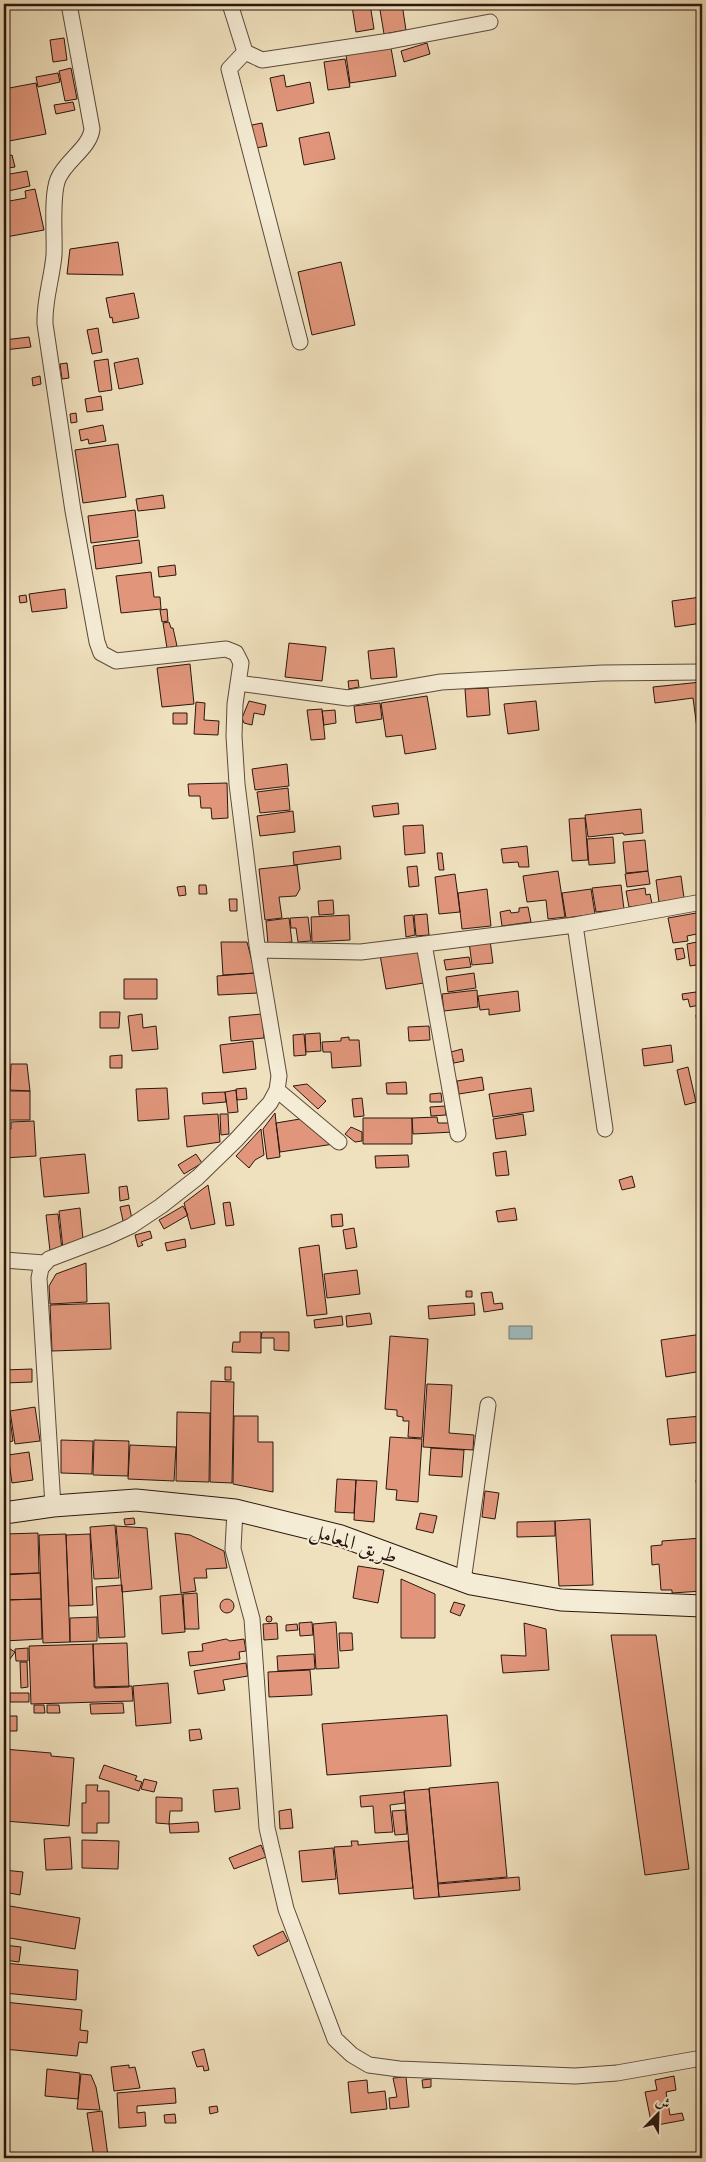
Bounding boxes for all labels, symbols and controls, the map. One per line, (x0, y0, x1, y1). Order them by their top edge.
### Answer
street label: طريق المعامل (306, 1516, 401, 1571)
north arrow (634, 2090, 684, 2140)
text: ش (653, 2091, 673, 2114)

